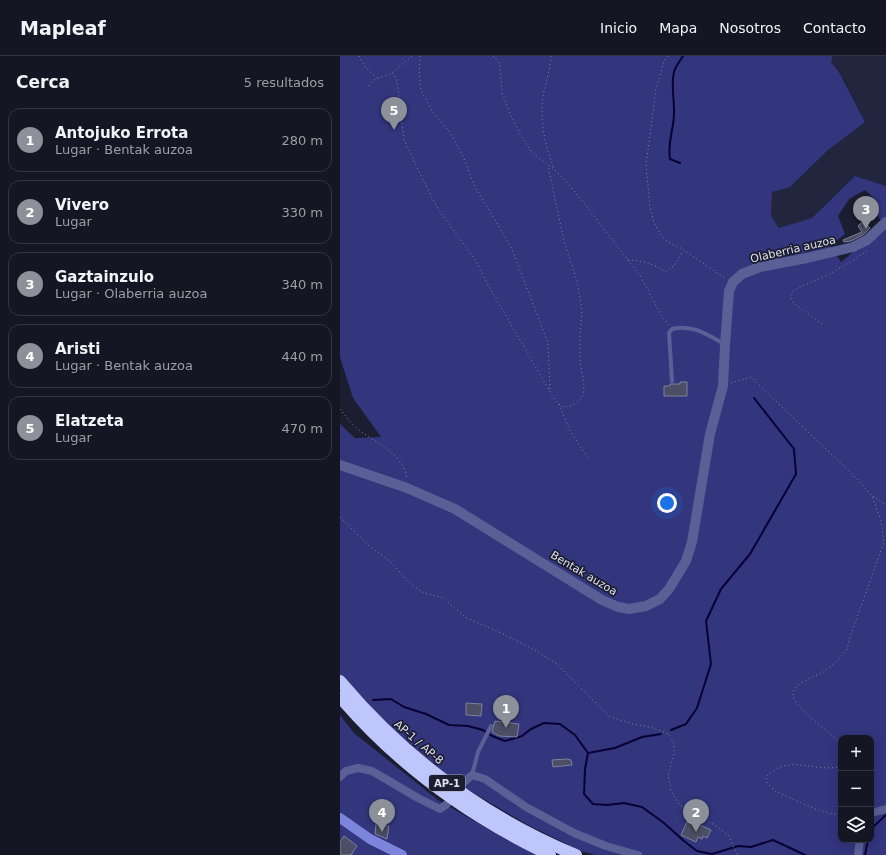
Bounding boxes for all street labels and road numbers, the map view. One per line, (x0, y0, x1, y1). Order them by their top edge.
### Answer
street label: Olaberria auzoa (749, 233, 837, 266)
street label: Bentak auzoa (548, 548, 619, 598)
street label: AP-1 / AP-8 (392, 718, 446, 767)
road number: AP-1 (429, 775, 465, 791)

